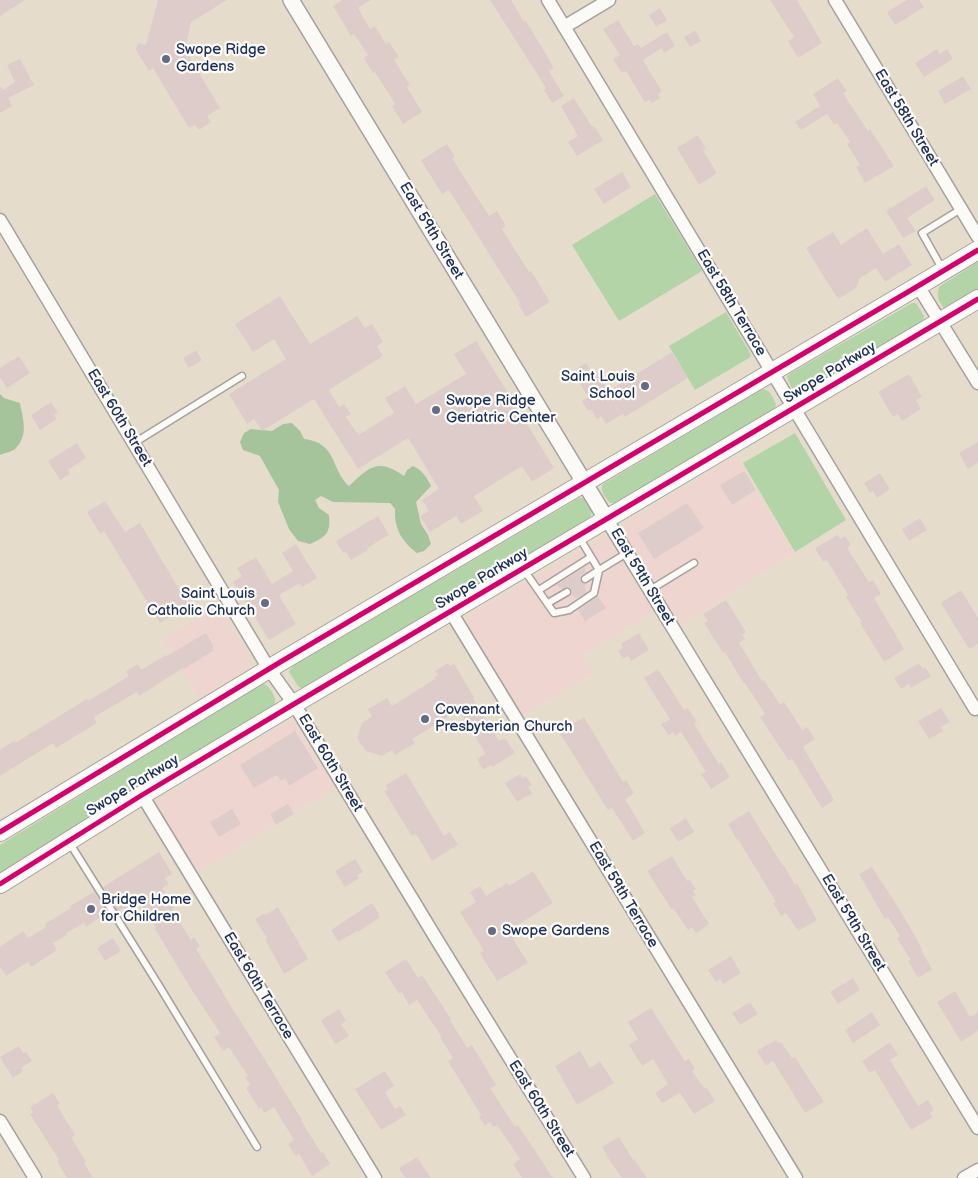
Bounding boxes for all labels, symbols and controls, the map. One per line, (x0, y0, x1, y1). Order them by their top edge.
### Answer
place label: Swope Ridge Gardens (176, 41, 266, 76)
marker: Swope Ridge Gardens (160, 53, 172, 65)
street label: East 58th Street (870, 66, 942, 170)
street label: East 59th Street (395, 179, 467, 283)
street label: East 58th Terrace (692, 247, 770, 359)
street label: Swope Parkway (781, 338, 879, 408)
street label: East 60th Street (83, 366, 155, 470)
place label: Saint Louis School (561, 368, 635, 403)
marker: Saint Louis School (639, 380, 651, 392)
place label: Swope Ridge Geriatric Center (446, 392, 556, 427)
marker: Swope Ridge Geriatric Center (430, 404, 442, 416)
street label: East 59th Street (606, 525, 678, 629)
street label: Swope Parkway (433, 544, 531, 614)
place label: Saint Louis Catholic Church (147, 585, 255, 620)
marker: Saint Louis Catholic Church (259, 597, 271, 609)
place label: Covenant Presbyterian Church (435, 701, 573, 736)
street label: East 60th Street (294, 711, 366, 815)
marker: Covenant Presbyterian Church (419, 713, 431, 725)
street label: Swope Parkway (84, 751, 182, 821)
street label: East 59th Terrace (584, 839, 662, 951)
street label: East 59th Street (817, 871, 889, 975)
place label: Bridge Home for Children (101, 891, 191, 926)
marker: Bridge Home for Children (85, 903, 97, 915)
place label: Swope Gardens (502, 922, 609, 940)
marker: Swope Gardens (486, 925, 498, 937)
street label: East 60th Terrace (219, 929, 297, 1043)
street label: East 60th Street (504, 1057, 578, 1161)

